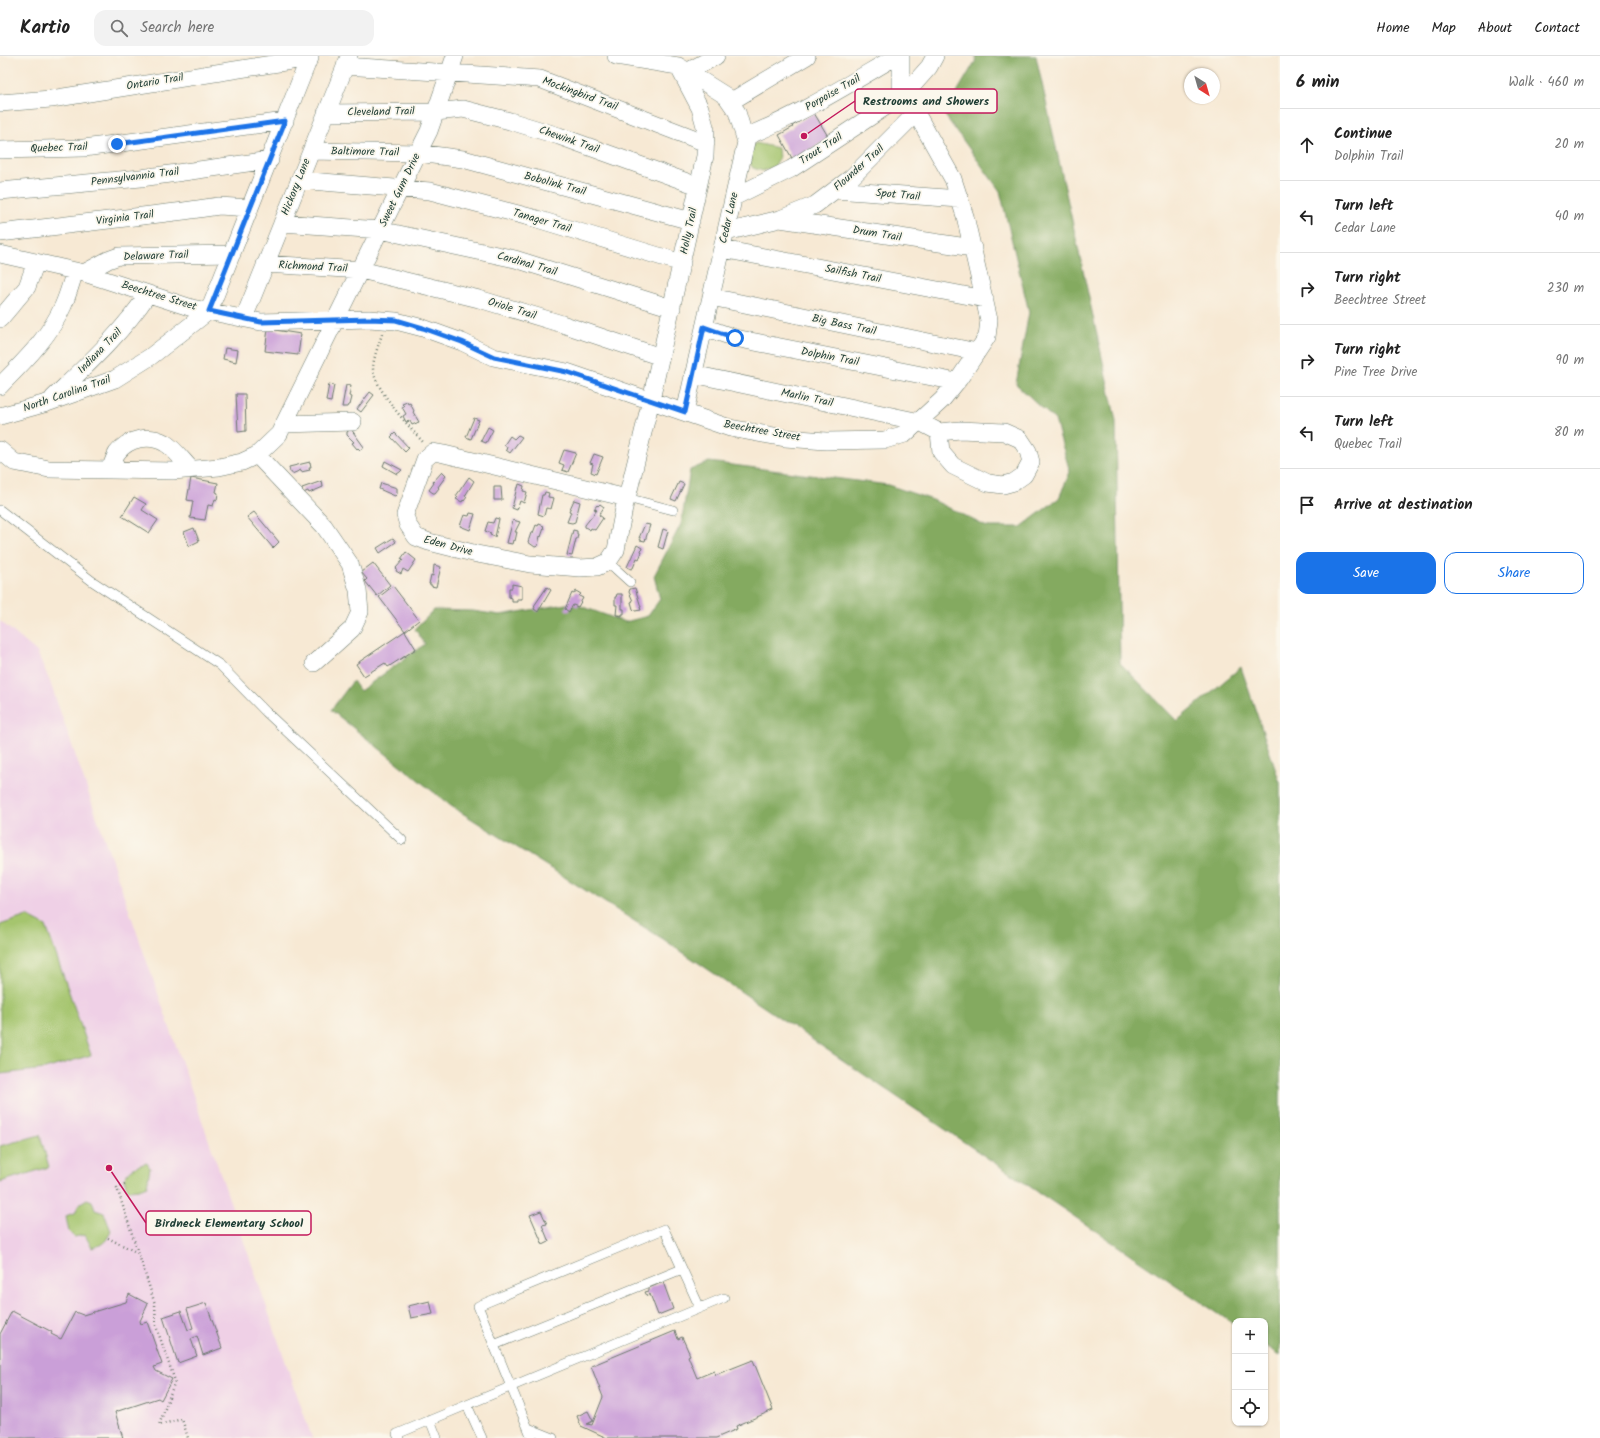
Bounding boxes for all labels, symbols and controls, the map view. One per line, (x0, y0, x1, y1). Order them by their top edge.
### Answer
search box (94, 10, 374, 46)
text: Kartio (20, 13, 70, 43)
text: Search here (140, 16, 214, 40)
icon: search (108, 17, 130, 39)
text: Home (1376, 17, 1410, 39)
text: Map (1432, 17, 1456, 39)
text: About (1478, 17, 1512, 39)
text: Contact (1534, 17, 1580, 39)
north arrow (1184, 68, 1220, 104)
street label: Ontario Trail (125, 69, 185, 95)
text: 6 min (1296, 69, 1340, 96)
street label: Porpoise Trail (802, 70, 864, 116)
street label: Mockingbird Trail (540, 72, 621, 116)
text: Walk · 460 m (1508, 72, 1584, 93)
callout: Restrooms and Showers (855, 89, 997, 113)
text: Restrooms and Showers (863, 92, 990, 111)
street label: Cleveland Trail (347, 102, 415, 122)
street label: Chewink Trail (536, 121, 602, 159)
text: Continue (1334, 122, 1392, 146)
street label: Trout Trail (796, 128, 846, 170)
icon: ahead (1296, 134, 1318, 156)
text: 20 m (1554, 134, 1584, 155)
route end (108, 135, 126, 153)
street label: Quebec Trail (30, 138, 88, 158)
street label: Flounder Trail (830, 140, 889, 196)
street label: Baltimore Trail (331, 142, 400, 162)
text: Dolphin Trail (1334, 146, 1404, 167)
street label: Sweet Gum Drive (374, 150, 426, 230)
street label: Hickory Lane (276, 156, 316, 218)
street label: Pennsylvannia Trail (90, 163, 181, 191)
street label: Bobolink Trail (522, 167, 588, 201)
street label: Spot Trail (875, 184, 921, 206)
street label: Cedar Lane (714, 190, 744, 245)
text: Turn left (1334, 194, 1394, 218)
street label: Tanager Trail (511, 204, 574, 238)
street label: Virginia Trail (95, 205, 155, 230)
street label: Holly Trail (675, 206, 703, 256)
icon: left (1296, 206, 1318, 228)
text: 40 m (1555, 206, 1584, 227)
text: Cedar Lane (1334, 218, 1396, 239)
street label: Drum Trail (851, 221, 903, 247)
street label: Delaware Trail (123, 246, 189, 266)
street label: Cardinal Trail (495, 247, 559, 281)
street label: Richmond Trail (278, 256, 348, 278)
street label: Sailfish Trail (823, 260, 883, 288)
text: Turn right (1334, 266, 1401, 290)
street label: Beechtree Street (119, 276, 200, 316)
icon: right (1296, 278, 1318, 300)
text: 230 m (1547, 278, 1584, 299)
text: Beechtree Street (1334, 290, 1426, 311)
street label: Oriole Trail (485, 293, 539, 325)
street label: Big Bass Trail (810, 309, 878, 341)
street label: Indiana Trail (73, 324, 127, 378)
route start (726, 329, 744, 347)
text: Turn right (1334, 338, 1401, 362)
street label: Dolphin Trail (799, 343, 861, 372)
icon: right (1296, 350, 1318, 372)
text: 90 m (1556, 350, 1584, 371)
text: Pine Tree Drive (1334, 362, 1417, 383)
street label: North Carolina Trail (21, 370, 114, 417)
street label: Marlin Trail (779, 384, 835, 412)
text: Turn left (1334, 410, 1394, 434)
street label: Beechtree Street (722, 415, 803, 447)
icon: left (1296, 422, 1318, 444)
text: 80 m (1554, 422, 1584, 443)
text: Quebec Trail (1334, 434, 1402, 455)
text: Arrive at destination (1334, 493, 1473, 517)
icon: arrive (1296, 494, 1318, 516)
street label: Eden Drive (421, 531, 475, 561)
button: Save (1296, 552, 1436, 594)
button: Share (1444, 552, 1584, 594)
callout: Birdneck Elementary School (146, 1211, 311, 1235)
text: Birdneck Elementary School (155, 1214, 304, 1233)
map controls (1232, 1318, 1268, 1426)
button: + (1232, 1318, 1268, 1354)
button: − (1232, 1354, 1268, 1390)
button: locate (1232, 1390, 1268, 1426)

